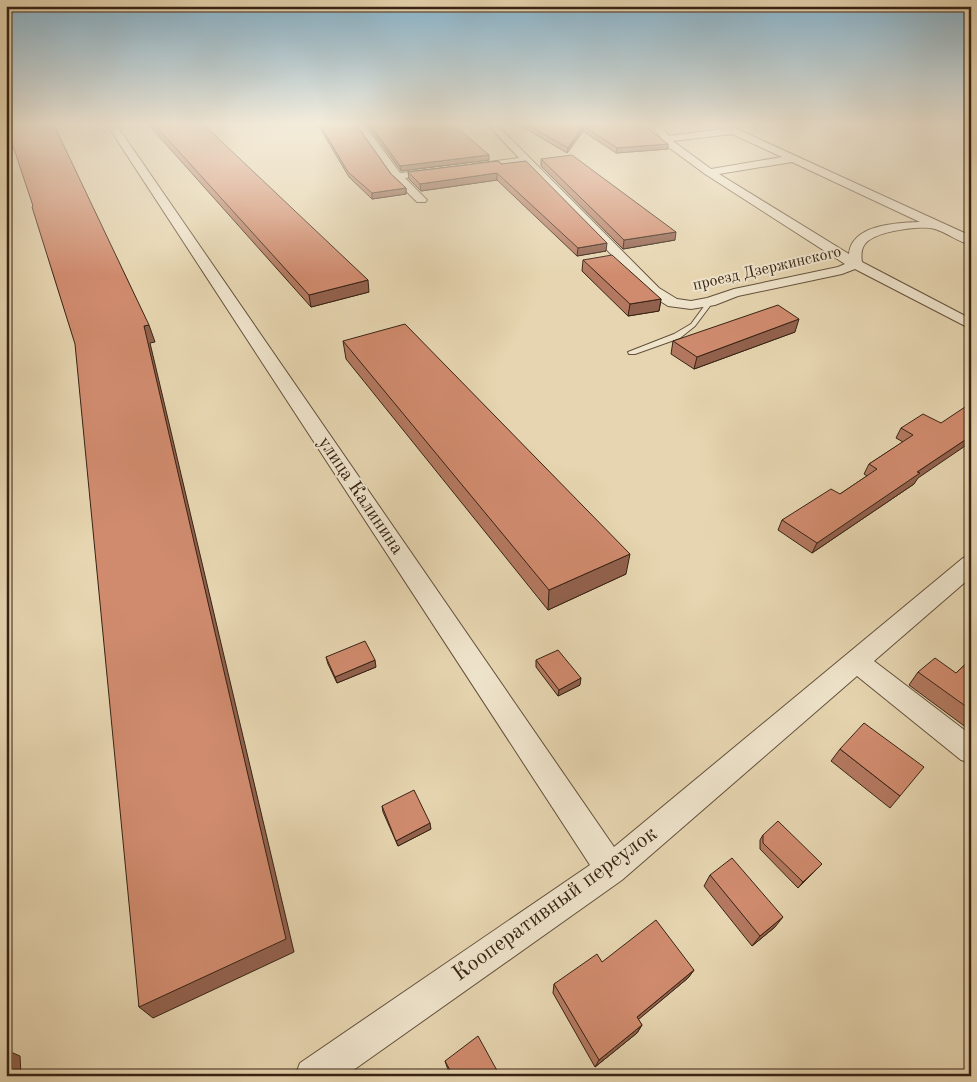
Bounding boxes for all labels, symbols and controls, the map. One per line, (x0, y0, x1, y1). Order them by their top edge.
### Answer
street label: проезд Дзержинского (691, 244, 843, 294)
street label: улица Калинина (314, 434, 407, 559)
street label: Кооперативный переулок (449, 823, 661, 985)

